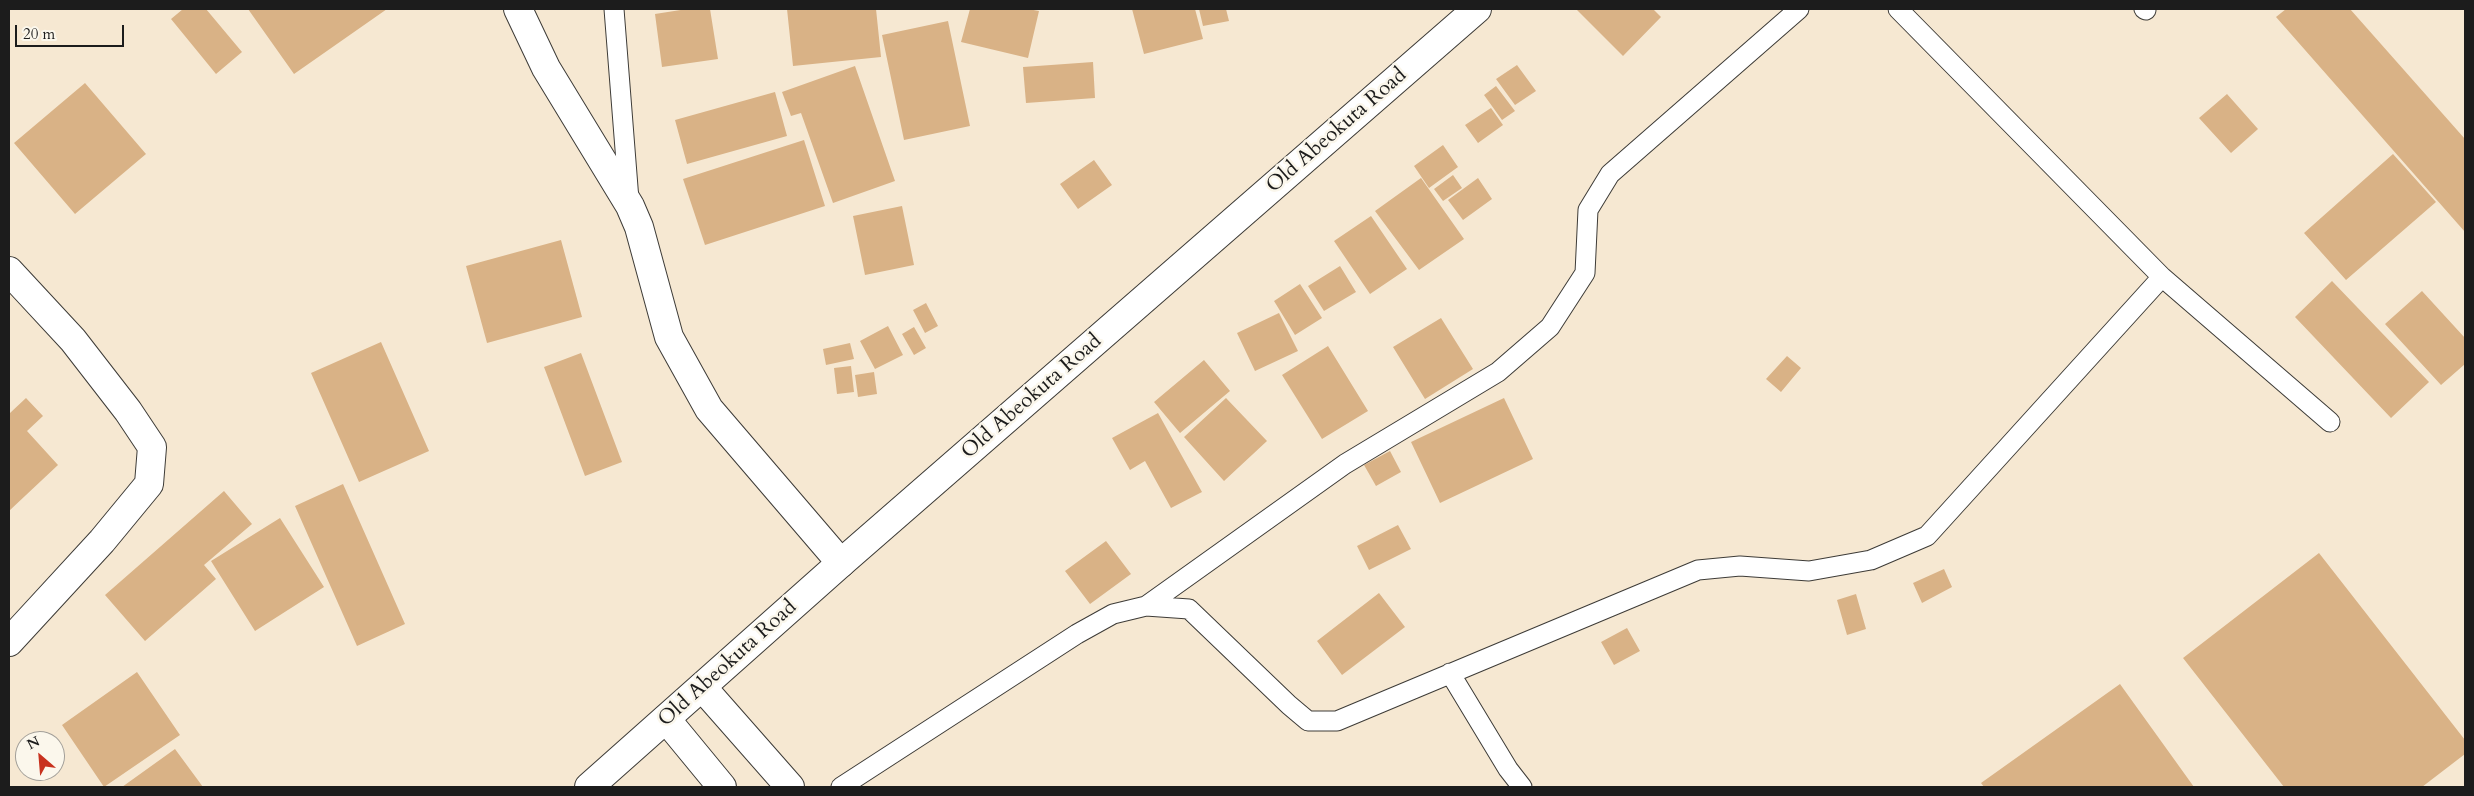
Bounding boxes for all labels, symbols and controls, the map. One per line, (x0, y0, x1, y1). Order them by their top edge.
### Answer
scale bar (18, 15, 126, 47)
text: 20 m (23, 24, 55, 44)
street label: Old Abeokuta Road (1262, 63, 1412, 199)
street label: Old Abeokuta Road (957, 329, 1107, 465)
street label: Old Abeokuta Road (654, 595, 802, 733)
north arrow (15, 731, 65, 781)
text: N (24, 732, 43, 754)

